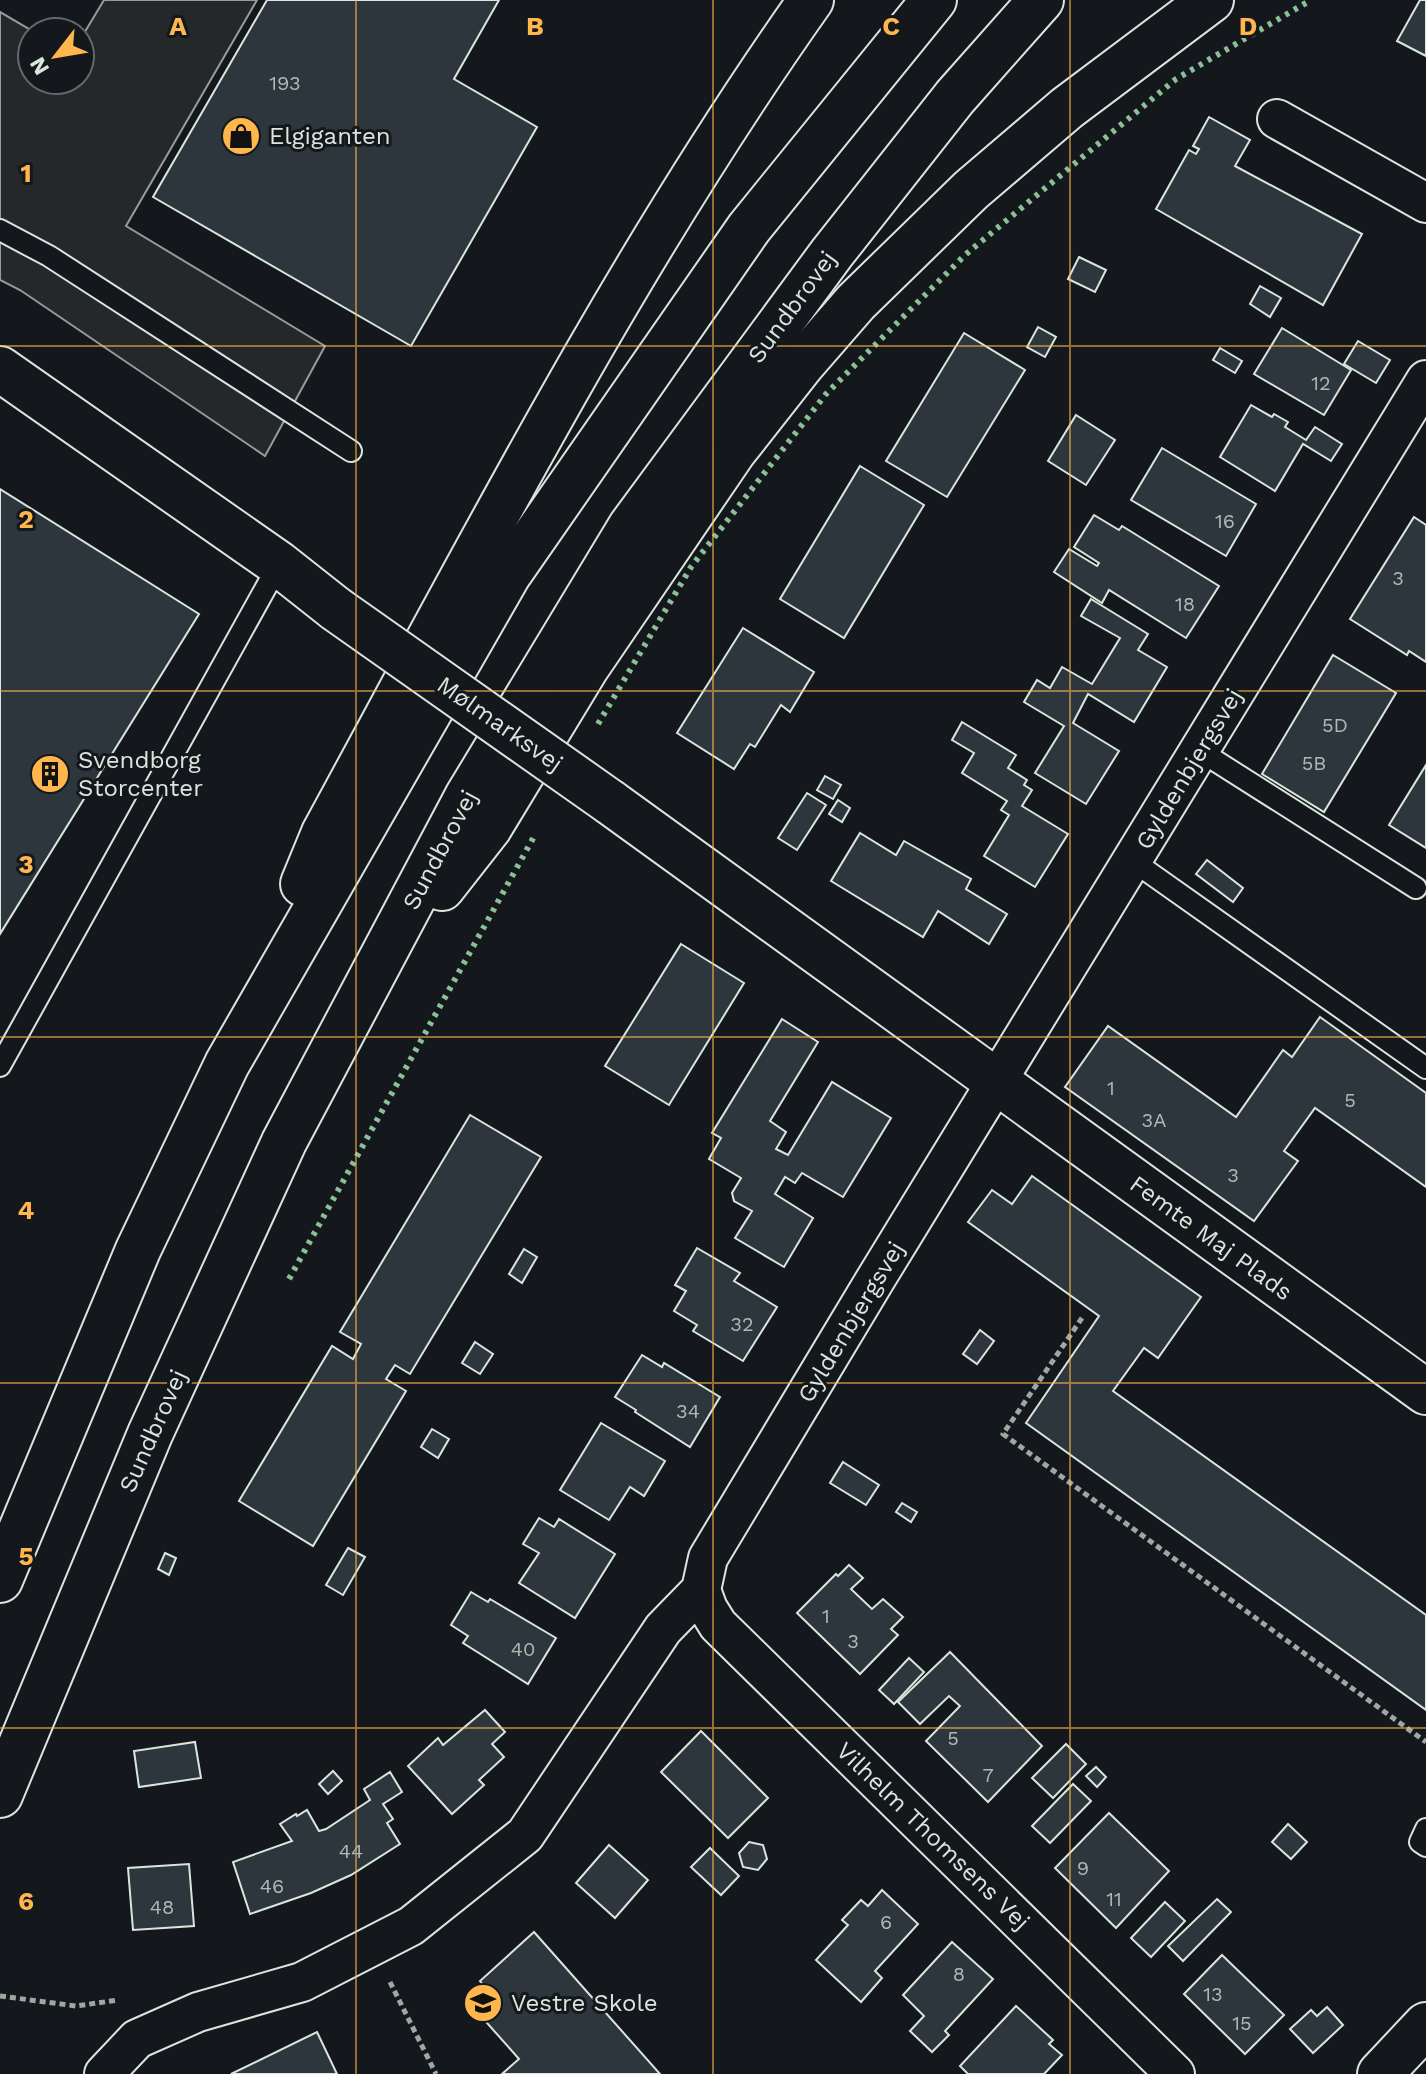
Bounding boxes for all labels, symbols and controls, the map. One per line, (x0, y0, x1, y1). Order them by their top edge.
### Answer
text: A (169, 11, 187, 41)
text: B (526, 11, 544, 41)
text: C (882, 11, 900, 41)
text: D (1239, 11, 1257, 41)
north arrow (16, 16, 96, 96)
text: N (24, 53, 54, 79)
house number: 193 (269, 71, 301, 95)
shop icon: Elgiganten (220, 115, 262, 157)
place label: Elgiganten (269, 122, 391, 150)
text: 1 (20, 158, 32, 188)
street label: Sundbrovej (742, 246, 842, 368)
house number: 12 (1311, 371, 1331, 395)
text: 2 (18, 504, 34, 534)
house number: 16 (1215, 509, 1235, 533)
house number: 3 (1392, 566, 1404, 590)
house number: 18 (1175, 592, 1195, 616)
street label: Mølmarksvej (432, 670, 568, 778)
street label: Gyldenbjergsvej (1130, 683, 1248, 855)
house number: 5D (1322, 713, 1348, 737)
place label: Svendborg Storcenter (78, 746, 203, 802)
house number: 5B (1302, 751, 1326, 775)
building icon: Svendborg Storcenter (29, 753, 71, 795)
street label: Sundbrovej (397, 785, 483, 915)
text: 3 (18, 849, 34, 879)
house number: 1 (1107, 1076, 1115, 1100)
house number: 5 (1344, 1088, 1356, 1112)
house number: 3A (1142, 1108, 1166, 1132)
house number: 3 (1227, 1163, 1239, 1187)
street label: Femte Maj Plads (1124, 1170, 1298, 1306)
text: 4 (18, 1195, 35, 1225)
street label: Gyldenbjergsvej (792, 1236, 910, 1408)
house number: 32 (730, 1312, 754, 1336)
street label: Sundbrovej (113, 1365, 193, 1497)
house number: 34 (676, 1399, 700, 1423)
text: 5 (18, 1541, 34, 1571)
house number: 1 (822, 1604, 830, 1628)
house number: 3 (847, 1629, 859, 1653)
house number: 40 (511, 1637, 535, 1661)
house number: 5 (947, 1726, 959, 1750)
street label: Vilhelm Thomsens Vej (831, 1736, 1035, 1936)
house number: 7 (982, 1763, 994, 1787)
house number: 44 (339, 1839, 363, 1863)
house number: 9 (1077, 1856, 1089, 1880)
house number: 46 (260, 1874, 284, 1898)
text: 6 (18, 1886, 34, 1916)
house number: 11 (1106, 1887, 1122, 1911)
house number: 48 (150, 1895, 174, 1919)
house number: 6 (880, 1910, 892, 1934)
house number: 8 (953, 1962, 965, 1986)
school or university icon: Vestre Skole (462, 1982, 504, 2024)
house number: 13 (1203, 1982, 1223, 2006)
place label: Vestre Skole (511, 1989, 658, 2017)
house number: 15 (1232, 2011, 1252, 2035)

